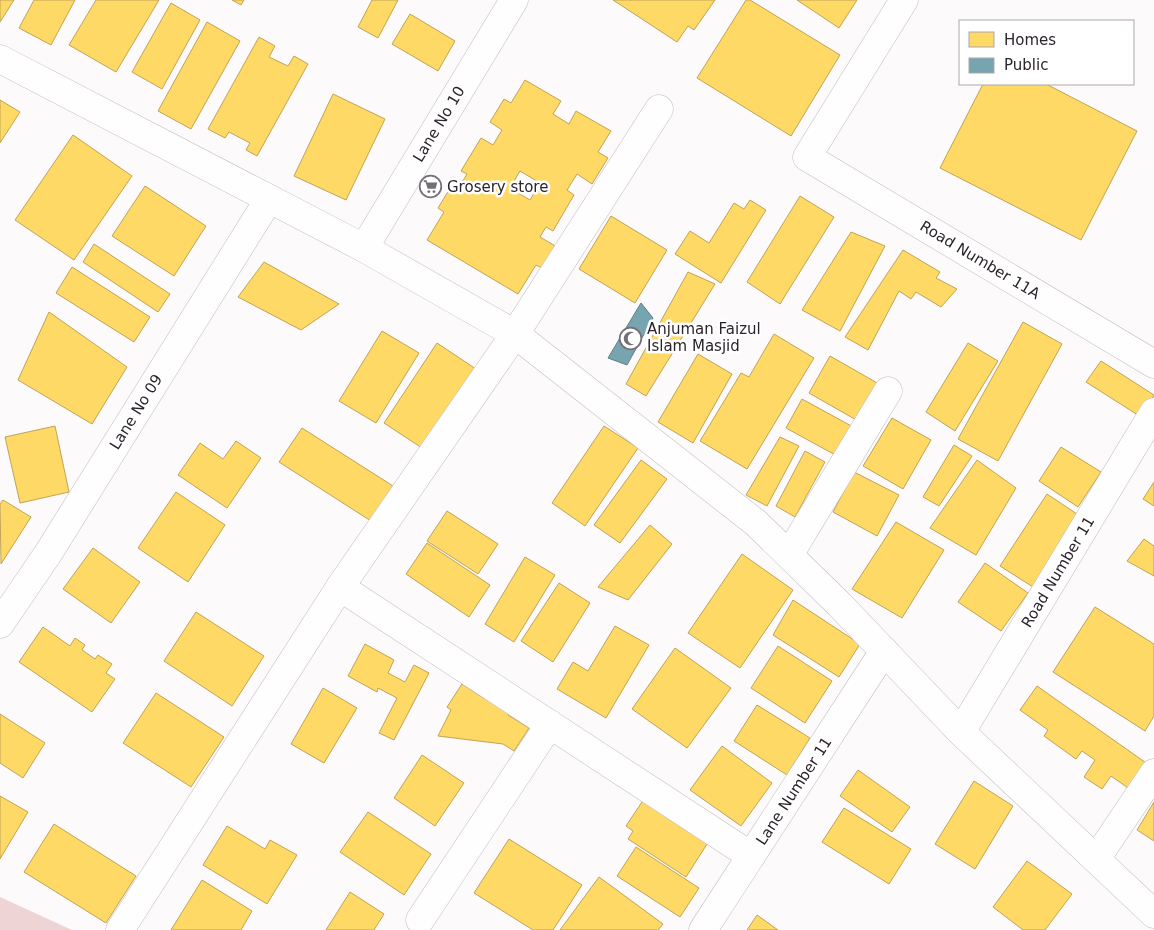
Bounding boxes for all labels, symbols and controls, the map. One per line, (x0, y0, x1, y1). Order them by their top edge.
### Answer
legend (959, 20, 1134, 85)
text: Homes (1004, 31, 1056, 49)
text: Public (1004, 56, 1048, 74)
street label: Lane No 10 (409, 83, 469, 165)
supermarket icon: Grosery store (419, 175, 443, 199)
place label: Grosery store (447, 178, 548, 196)
street label: Road Number 11A (917, 217, 1044, 303)
place label: Anjuman Faizul Islam Masjid (647, 320, 761, 355)
mosque icon: Anjuman Faizul Islam Masjid (619, 326, 643, 350)
street label: Lane No 09 (106, 371, 166, 453)
street label: Road Number 11 (1018, 513, 1098, 631)
street label: Lane Number 11 (752, 734, 836, 848)

